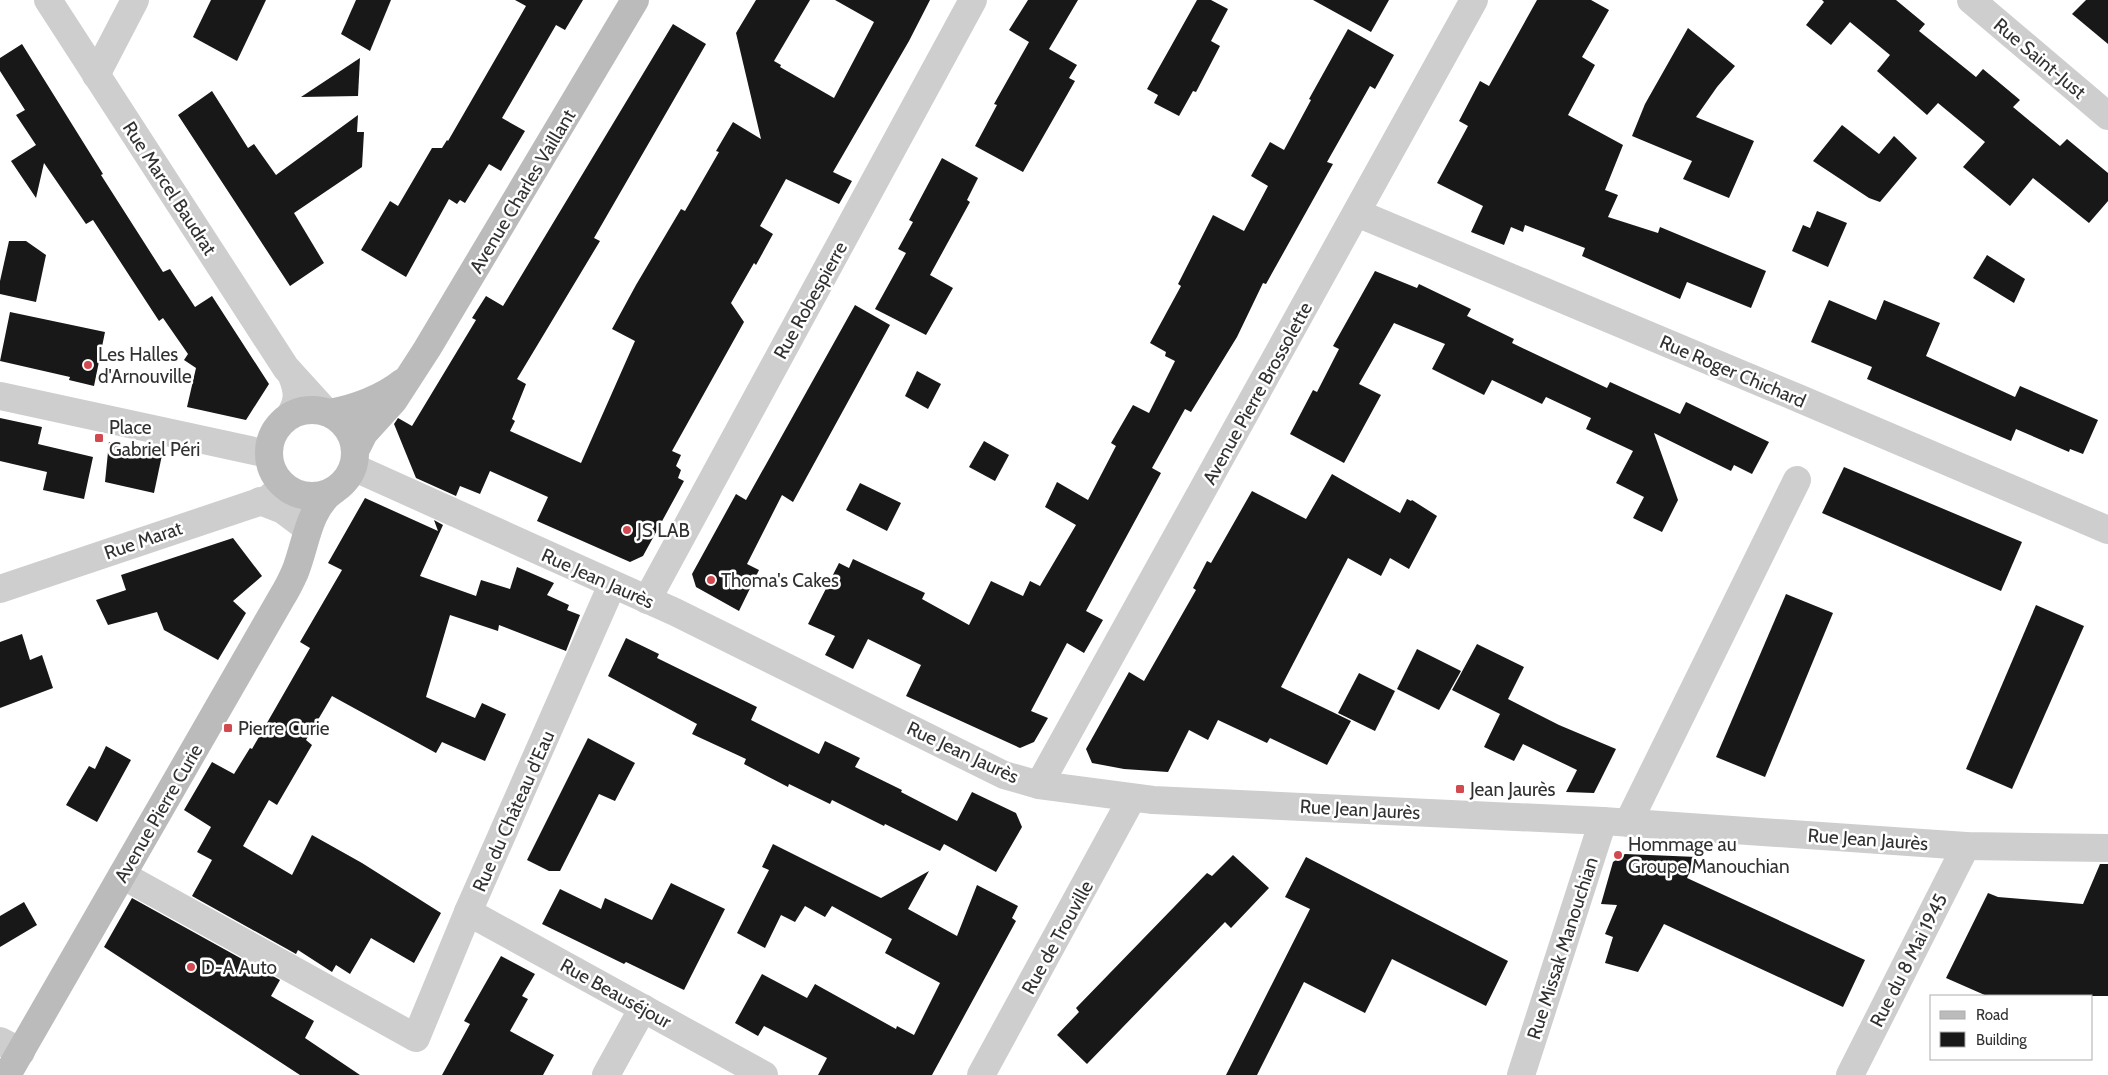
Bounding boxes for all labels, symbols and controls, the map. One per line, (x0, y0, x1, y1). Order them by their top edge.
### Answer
street label: Rue Saint-Just (1989, 13, 2091, 104)
street label: Avenue Charles Vaillant (464, 105, 581, 277)
street label: Rue Marcel Baudrat (118, 117, 222, 260)
street label: Rue Robespierre (769, 237, 852, 363)
street label: Avenue Pierre Brossolette (1198, 298, 1317, 488)
street label: Rue Roger Chichard (1656, 330, 1809, 413)
place label: Les Halles d'Arnouville (98, 343, 192, 388)
marker: Les Halles d'Arnouville (82, 359, 94, 371)
place label: Place Gabriel Péri (109, 416, 200, 461)
marker: Place Gabriel Péri (93, 432, 105, 444)
street label: Rue Marat (101, 516, 186, 565)
place label: JS LAB (636, 519, 690, 542)
marker: JS LAB (621, 524, 633, 536)
street label: Rue Jean Jaurès (538, 543, 658, 614)
place label: Thoma's Cakes (721, 569, 839, 592)
marker: Thoma's Cakes (705, 574, 717, 586)
place label: Pierre Curie (238, 717, 330, 740)
street label: Rue Jean Jaurès (903, 717, 1022, 788)
marker: Pierre Curie (222, 722, 234, 734)
street label: Rue du Château d'Eau (468, 727, 559, 895)
street label: Avenue Pierre Curie (109, 740, 208, 887)
place label: Jean Jaurès (1469, 778, 1556, 801)
marker: Jean Jaurès (1454, 783, 1466, 795)
street label: Rue Jean Jaurès (1299, 795, 1421, 824)
street label: Rue Jean Jaurès (1807, 824, 1929, 855)
place label: Hommage au Groupe Manouchian (1628, 833, 1790, 878)
marker: Hommage au Groupe Manouchian (1612, 849, 1624, 861)
street label: Rue Missak Manouchian (1522, 854, 1603, 1042)
street label: Rue de Trouville (1017, 876, 1098, 998)
street label: Rue du 8 Mai 1945 (1865, 890, 1952, 1031)
street label: Rue Beauséjour (556, 953, 675, 1033)
place label: D-A Auto (201, 956, 277, 979)
marker: D-A Auto (185, 961, 197, 973)
legend (1930, 995, 2093, 1060)
text: Road (1976, 1006, 2009, 1024)
text: Building (1976, 1031, 2027, 1049)

